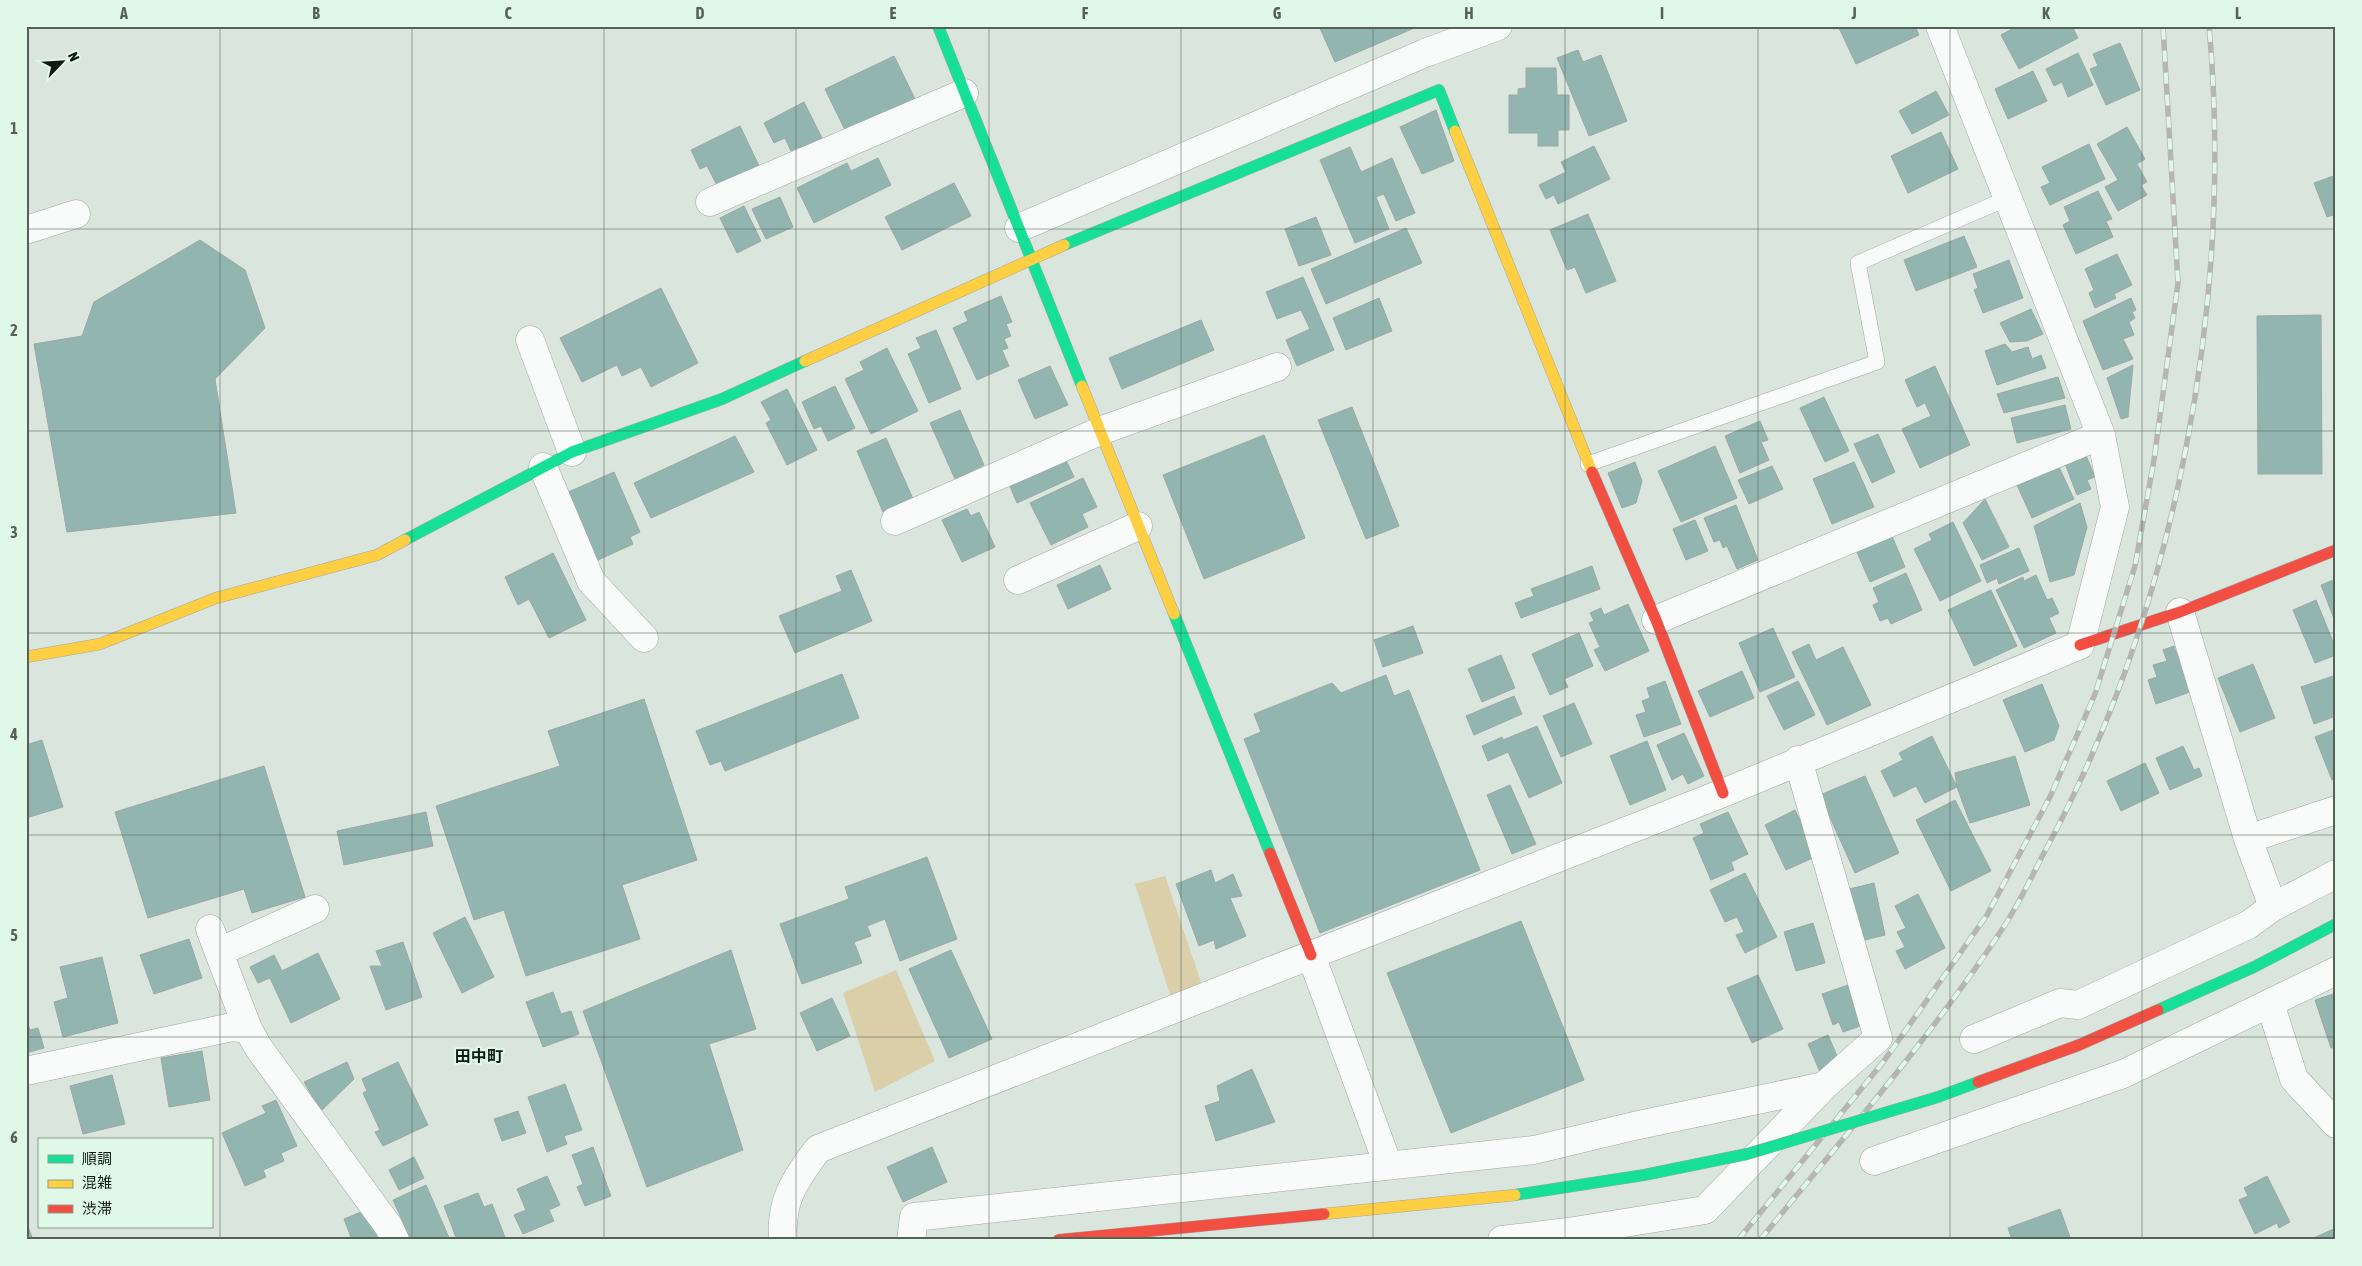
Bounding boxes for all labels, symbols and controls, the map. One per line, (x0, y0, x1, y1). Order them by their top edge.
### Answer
text: A (119, 4, 128, 22)
text: B (312, 4, 320, 22)
text: C (504, 4, 512, 22)
text: D (696, 4, 705, 22)
text: E (890, 4, 897, 22)
text: F (1082, 4, 1089, 22)
text: G (1273, 4, 1282, 22)
text: H (1464, 4, 1474, 22)
text: I (1660, 4, 1664, 22)
text: J (1850, 4, 1857, 22)
text: K (2042, 4, 2050, 22)
text: L (2235, 4, 2242, 22)
north arrow (38, 38, 88, 88)
text: N (65, 49, 83, 64)
text: 1 (10, 119, 18, 137)
text: 2 (10, 321, 18, 339)
text: 3 (10, 523, 18, 541)
text: 4 (9, 725, 18, 743)
text: 5 (10, 926, 18, 944)
district label: 田中町 (455, 1047, 503, 1065)
text: 6 (10, 1128, 18, 1146)
legend (38, 1138, 212, 1228)
text: 順調 (82, 1150, 112, 1167)
text: 混雑 (82, 1174, 112, 1191)
text: 渋滞 (82, 1200, 112, 1217)

